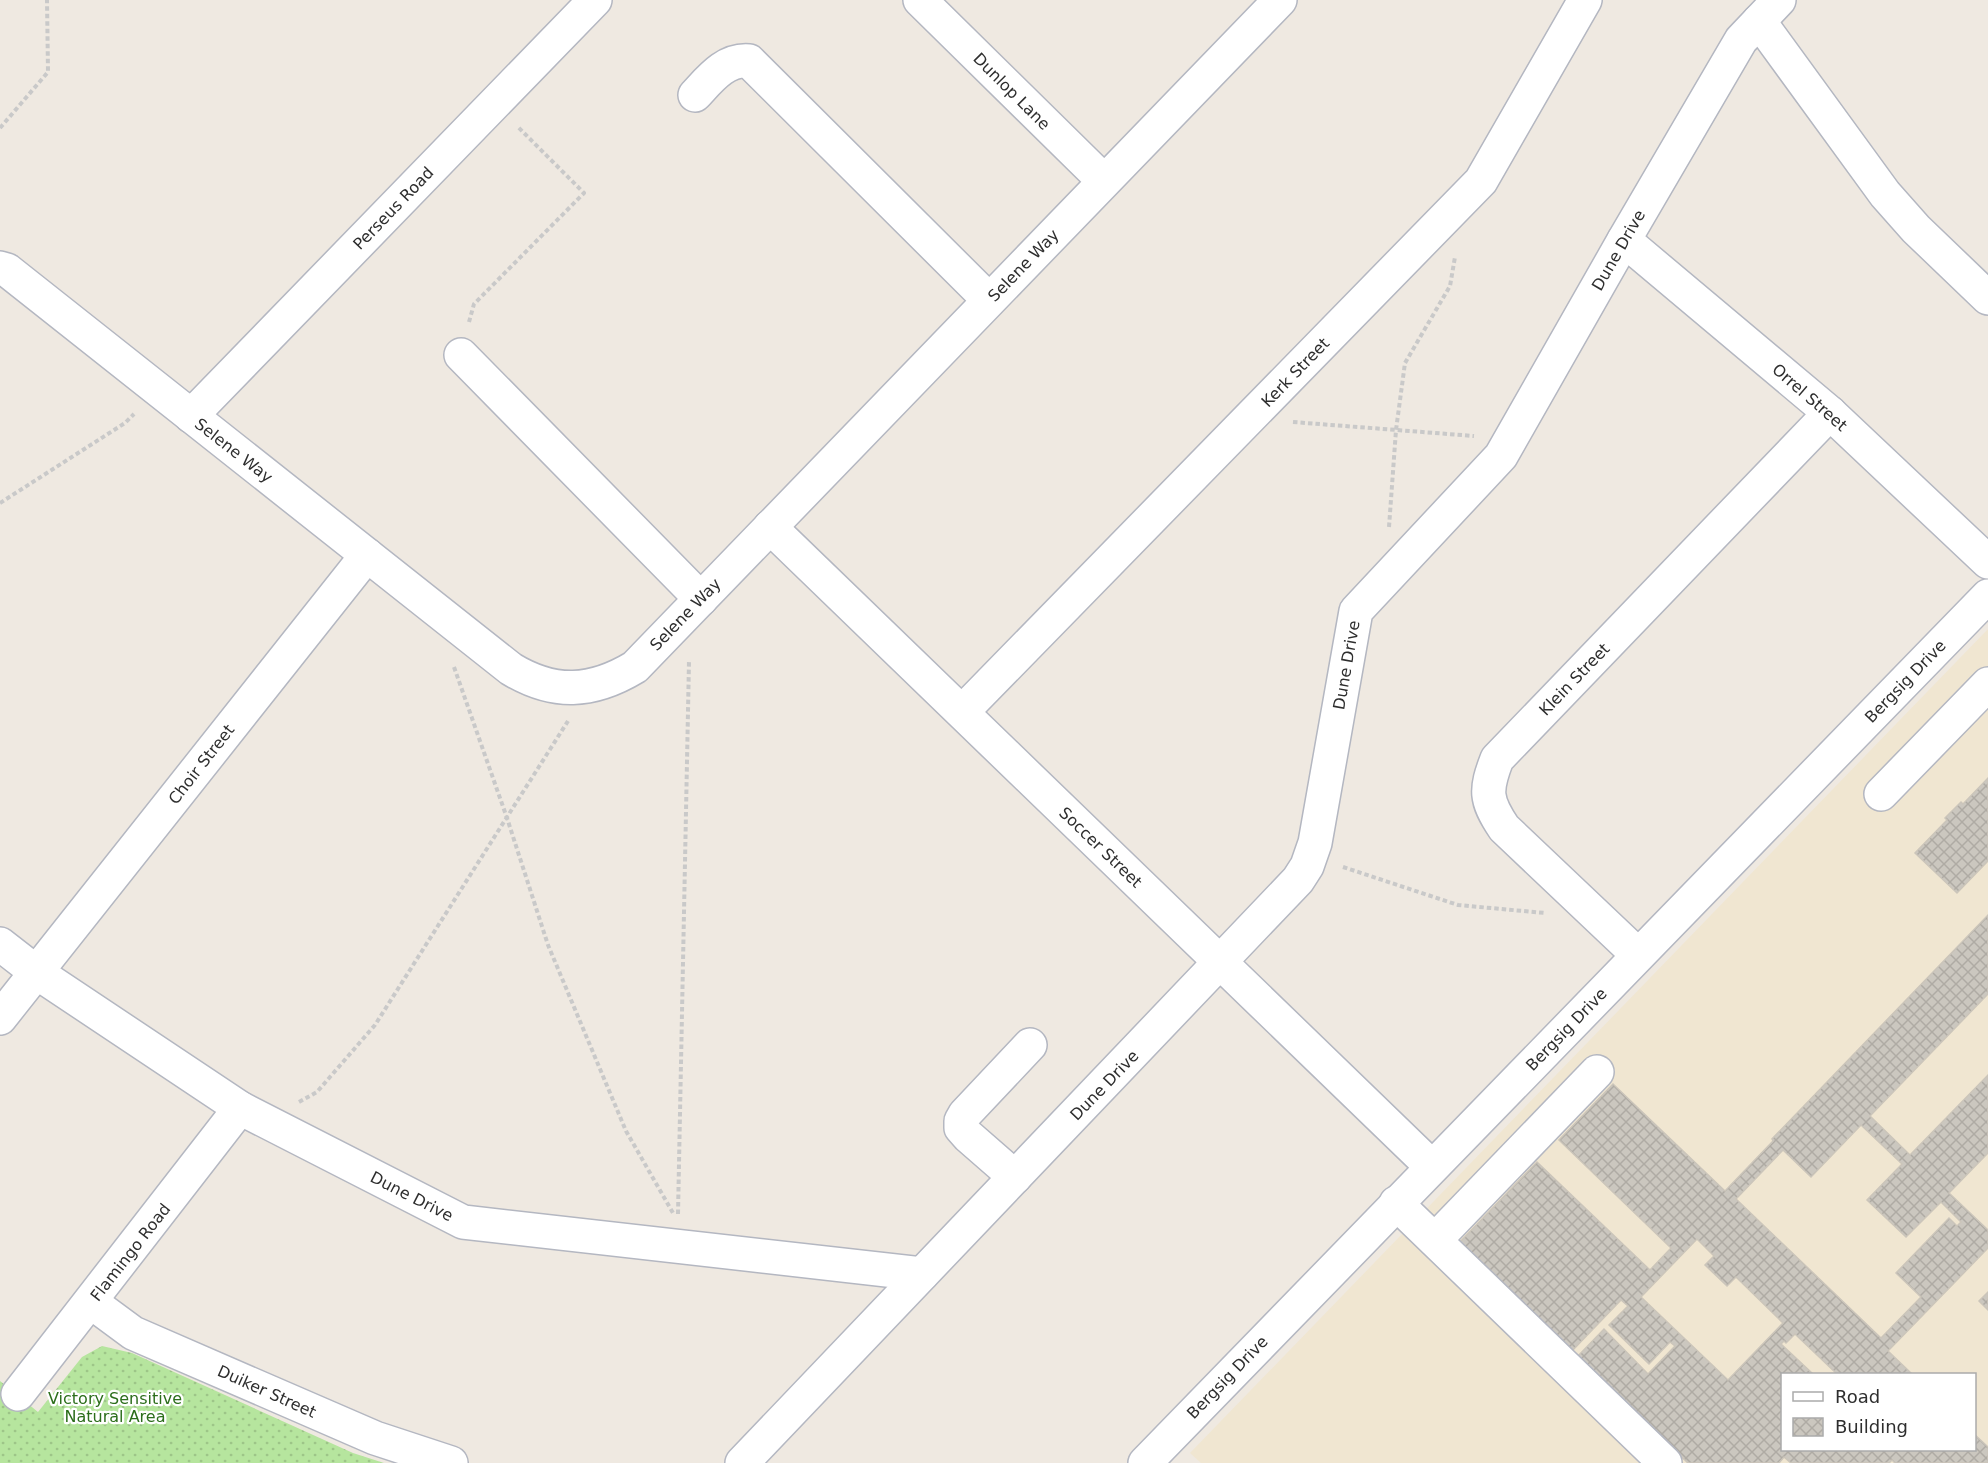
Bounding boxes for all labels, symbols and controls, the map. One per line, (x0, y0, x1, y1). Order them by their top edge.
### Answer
street label: Dunlop Lane (969, 49, 1054, 134)
street label: Perseus Road (349, 163, 437, 254)
street label: Dune Drive (1588, 206, 1649, 294)
street label: Selene Way (984, 225, 1063, 306)
street label: Kerk Street (1258, 334, 1333, 411)
street label: Orrel Street (1768, 360, 1851, 435)
street label: Selene Way (191, 414, 276, 487)
street label: Selene Way (646, 574, 725, 655)
street label: Dune Drive (1329, 619, 1364, 711)
street label: Bergsig Drive (1861, 636, 1950, 727)
street label: Klein Street (1535, 639, 1614, 719)
street label: Choir Street (164, 721, 238, 808)
street label: Soccer Street (1055, 803, 1146, 892)
street label: Bergsig Drive (1522, 984, 1611, 1075)
street label: Dune Drive (1066, 1046, 1143, 1124)
street label: Dune Drive (367, 1168, 456, 1225)
street label: Flamingo Road (86, 1200, 174, 1305)
street label: Bergsig Drive (1183, 1332, 1272, 1423)
street label: Duiker Street (215, 1361, 319, 1422)
legend (1781, 1373, 1976, 1451)
text: Road (1835, 1386, 1880, 1407)
park label: Victory Sensitive Natural Area (48, 1389, 182, 1426)
text: Building (1835, 1416, 1908, 1437)

